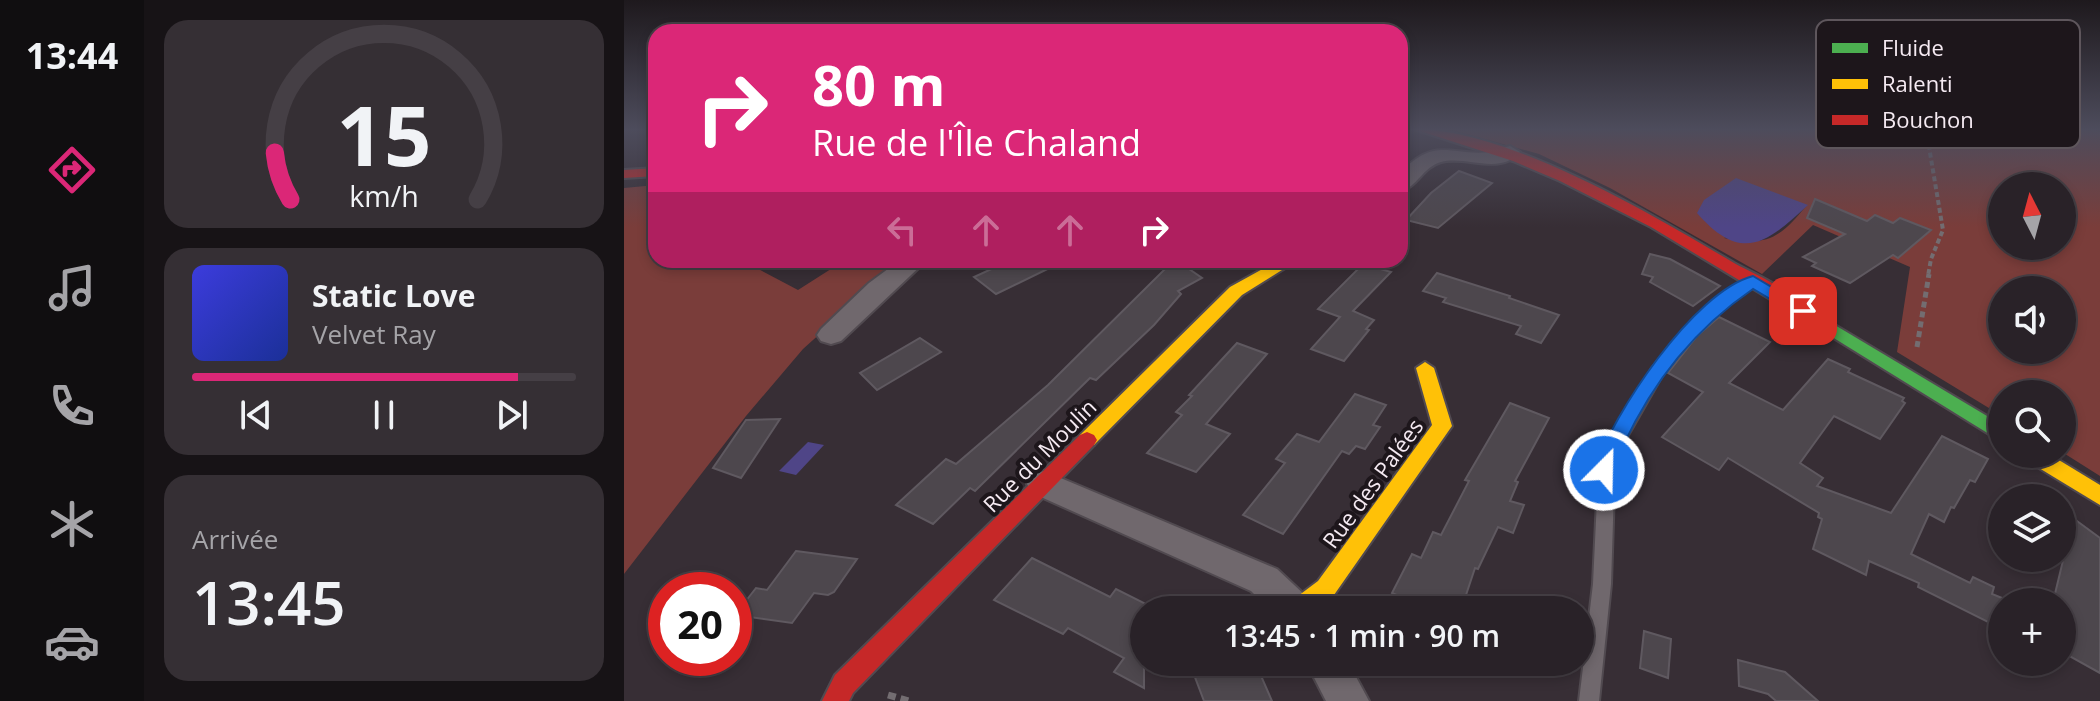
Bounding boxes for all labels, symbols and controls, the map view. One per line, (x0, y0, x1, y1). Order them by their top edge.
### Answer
legend (1816, 20, 2080, 148)
text: 13:44 (26, 31, 118, 80)
text: Fluide (1882, 32, 1944, 62)
text: 80 m (812, 46, 946, 122)
icon: right (680, 56, 784, 160)
text: Ralenti (1882, 68, 1953, 98)
text: 15 (336, 77, 432, 190)
text: Bouchon (1882, 104, 1974, 134)
text: Rue de l'Île Chaland (812, 118, 1141, 167)
icon: directions (44, 142, 100, 198)
north arrow (1988, 172, 2076, 260)
map controls (1988, 172, 2076, 676)
text: km/h (349, 176, 419, 215)
icon: left (880, 208, 924, 252)
icon: ahead (964, 208, 1008, 252)
icon: ahead (1048, 208, 1092, 252)
icon: right (1132, 208, 1176, 252)
icon: music (44, 260, 100, 316)
text: Static Love (312, 275, 475, 316)
button: sound (1988, 276, 2076, 364)
pin (1769, 277, 1837, 345)
icon: arrive (1781, 289, 1825, 333)
text: Velvet Ray (312, 316, 436, 352)
icon: phone (44, 378, 100, 434)
button: search (1988, 380, 2076, 468)
street label: Rue du Moulin (976, 392, 1102, 518)
icon: previous (234, 393, 278, 437)
icon: pause (362, 393, 406, 437)
icon: next (490, 393, 534, 437)
street label: Rue des Palées (1315, 412, 1429, 554)
position arrow (1562, 428, 1646, 512)
button: layers (1988, 484, 2076, 572)
icon: climate (44, 496, 100, 552)
text: Arrivée (192, 521, 278, 557)
text: 13:45 (192, 561, 346, 643)
speed limit sign: 20 (648, 572, 752, 676)
button: + (1988, 588, 2076, 676)
icon: car (44, 614, 100, 670)
text: 13:45 · 1 min · 90 m (1224, 615, 1500, 656)

